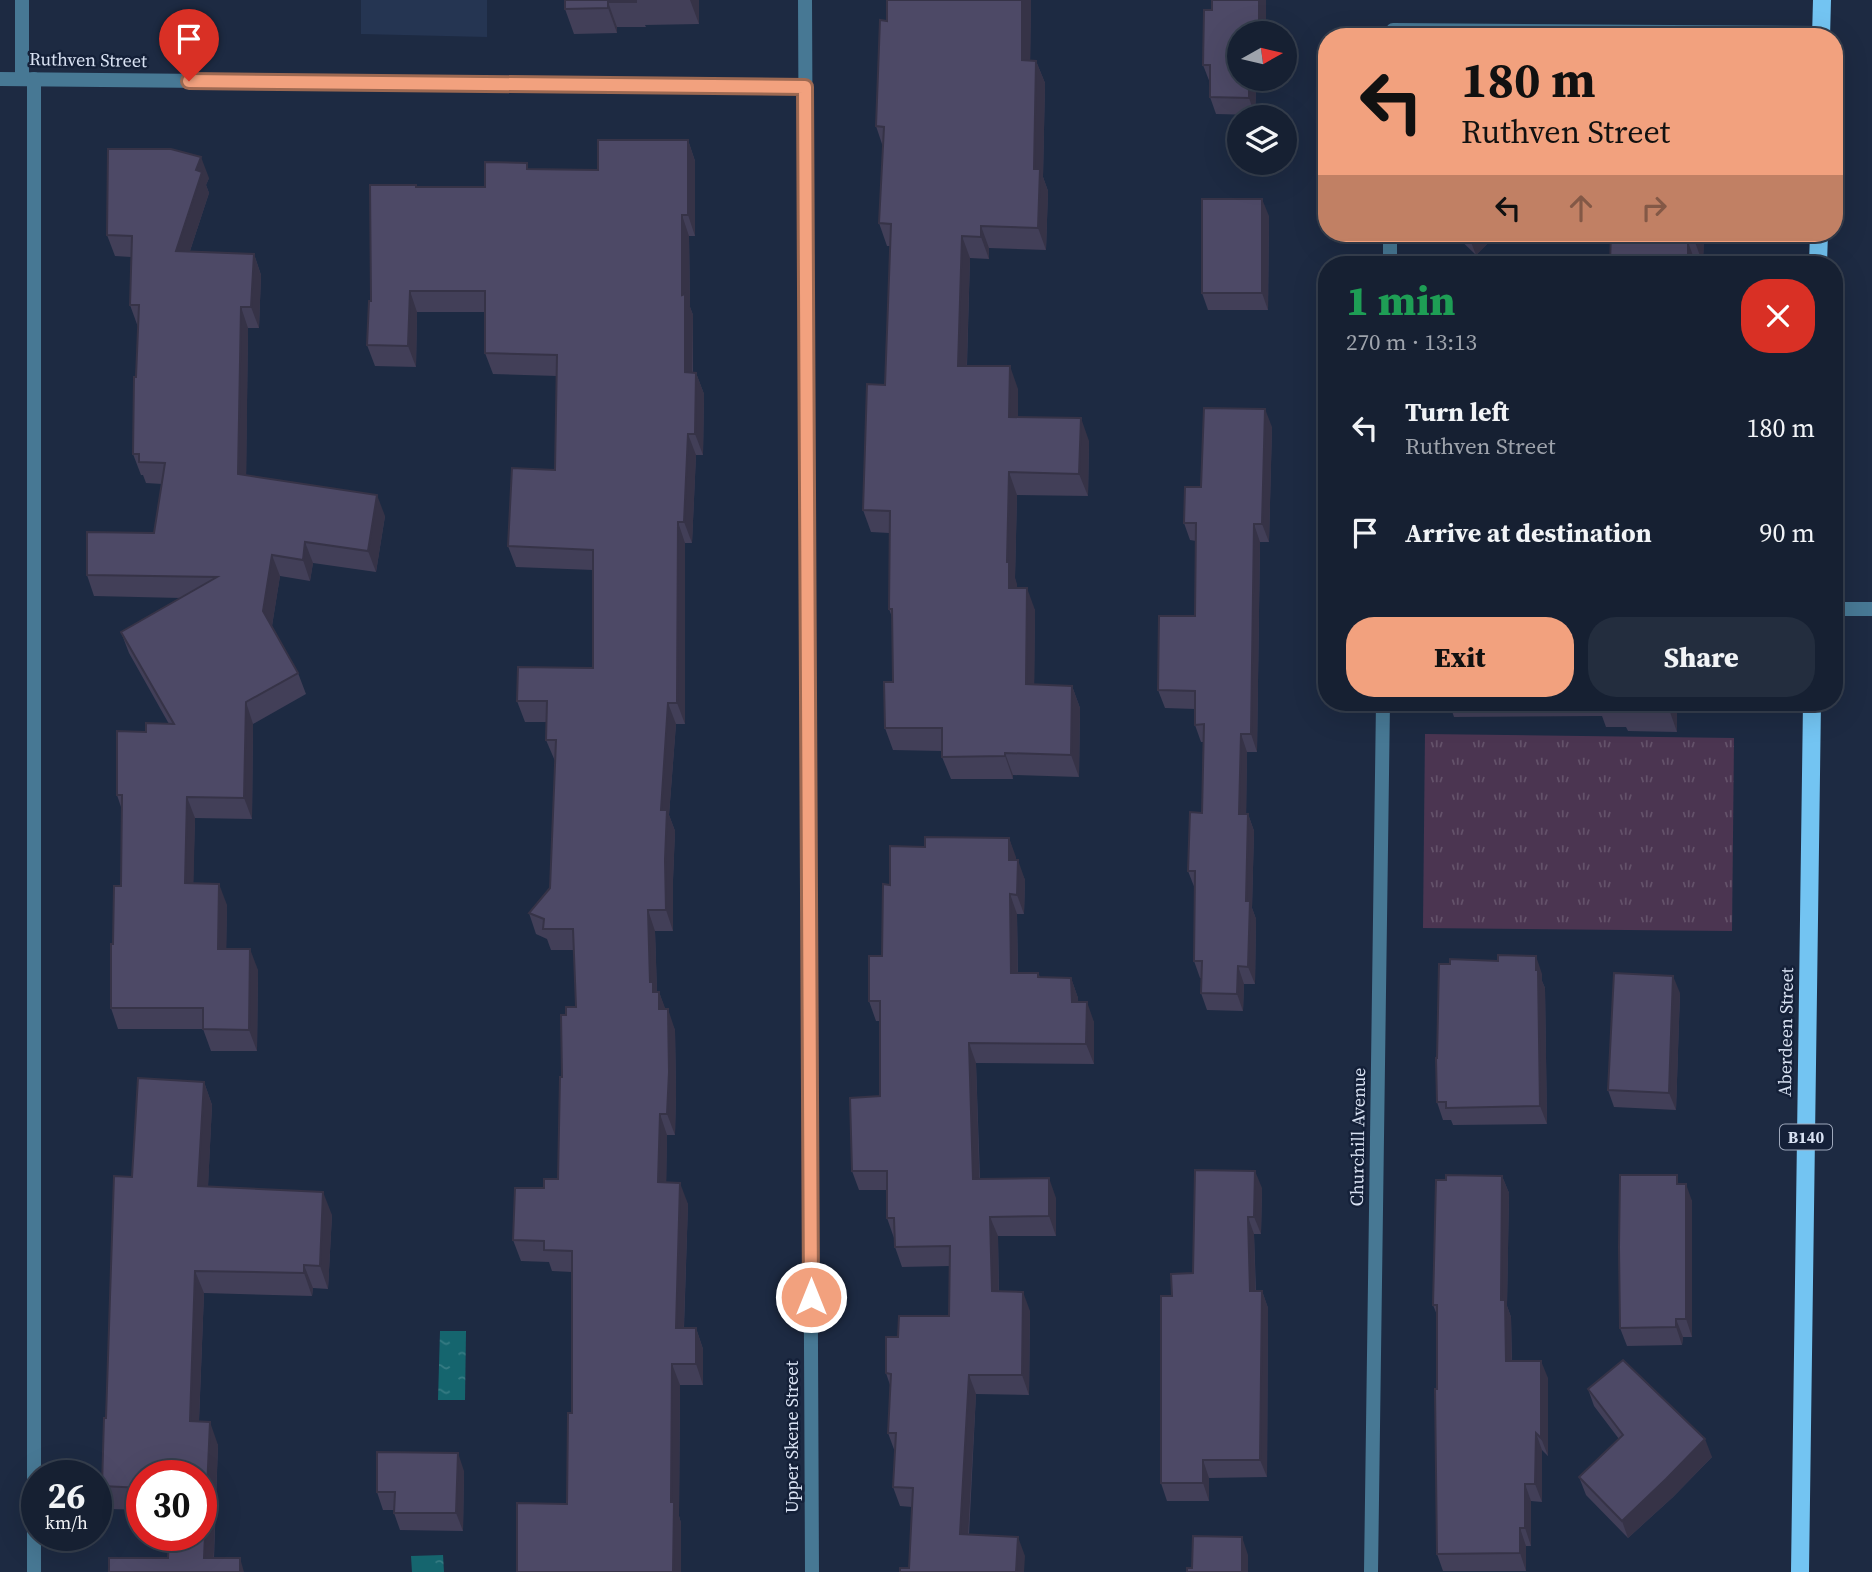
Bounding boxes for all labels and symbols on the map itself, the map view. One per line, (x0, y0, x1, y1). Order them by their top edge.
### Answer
pin (159, 9, 219, 81)
north arrow (1227, 21, 1297, 91)
street label: Ruthven Street (29, 46, 147, 73)
street label: Aberdeen Street (1772, 967, 1799, 1097)
street label: Churchill Avenue (1344, 1067, 1371, 1207)
road number: B140 (1780, 1124, 1832, 1149)
position arrow (774, 1260, 848, 1334)
street label: Upper Skene Street (779, 1361, 804, 1513)
speed limit sign: 30 (126, 1460, 217, 1551)

